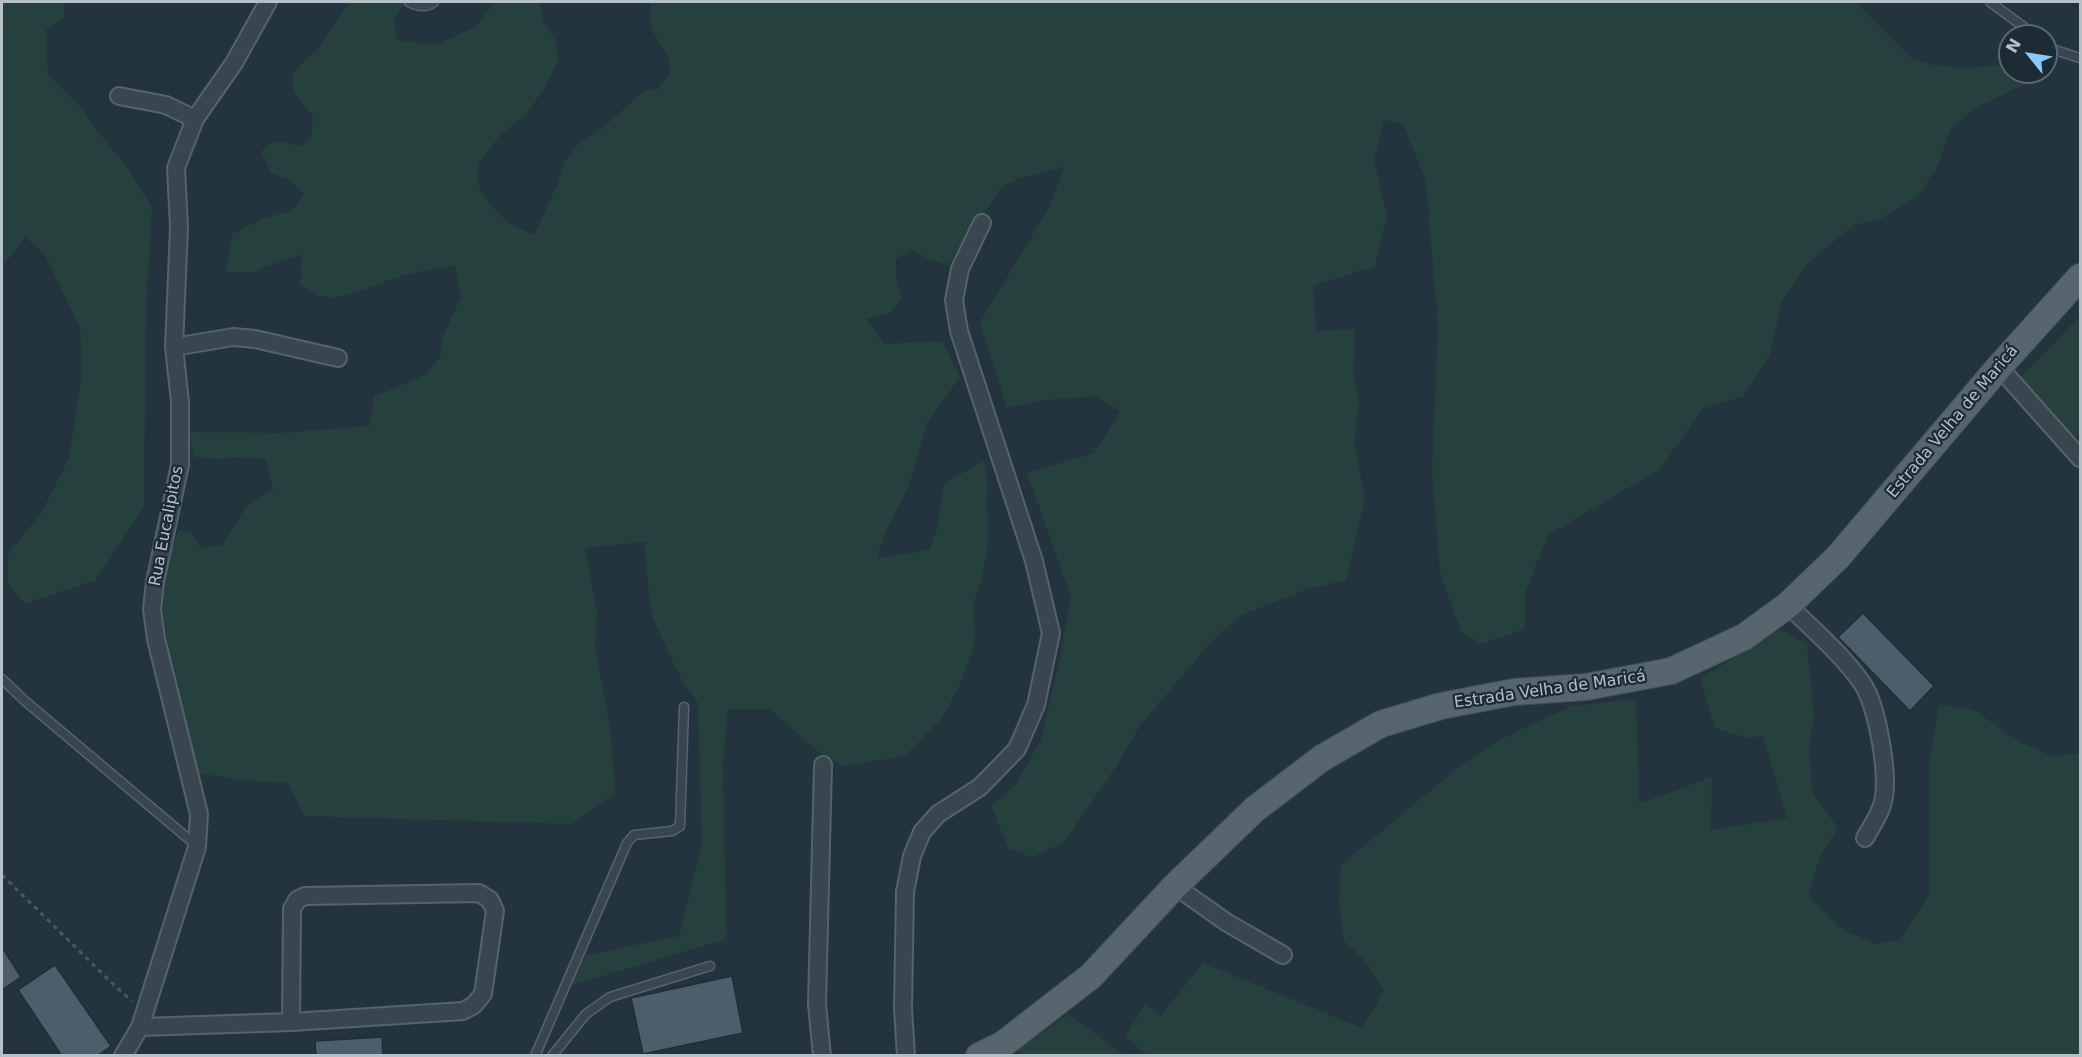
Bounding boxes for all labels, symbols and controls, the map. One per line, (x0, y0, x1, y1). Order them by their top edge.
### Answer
north arrow (1998, 24, 2058, 84)
text: N (2002, 35, 2025, 56)
street label: Estrada Velha de Maricá (1883, 342, 2023, 502)
street label: Rua Eucalipitos (146, 464, 188, 588)
street label: Estrada Velha de Maricá (1453, 667, 1647, 713)

